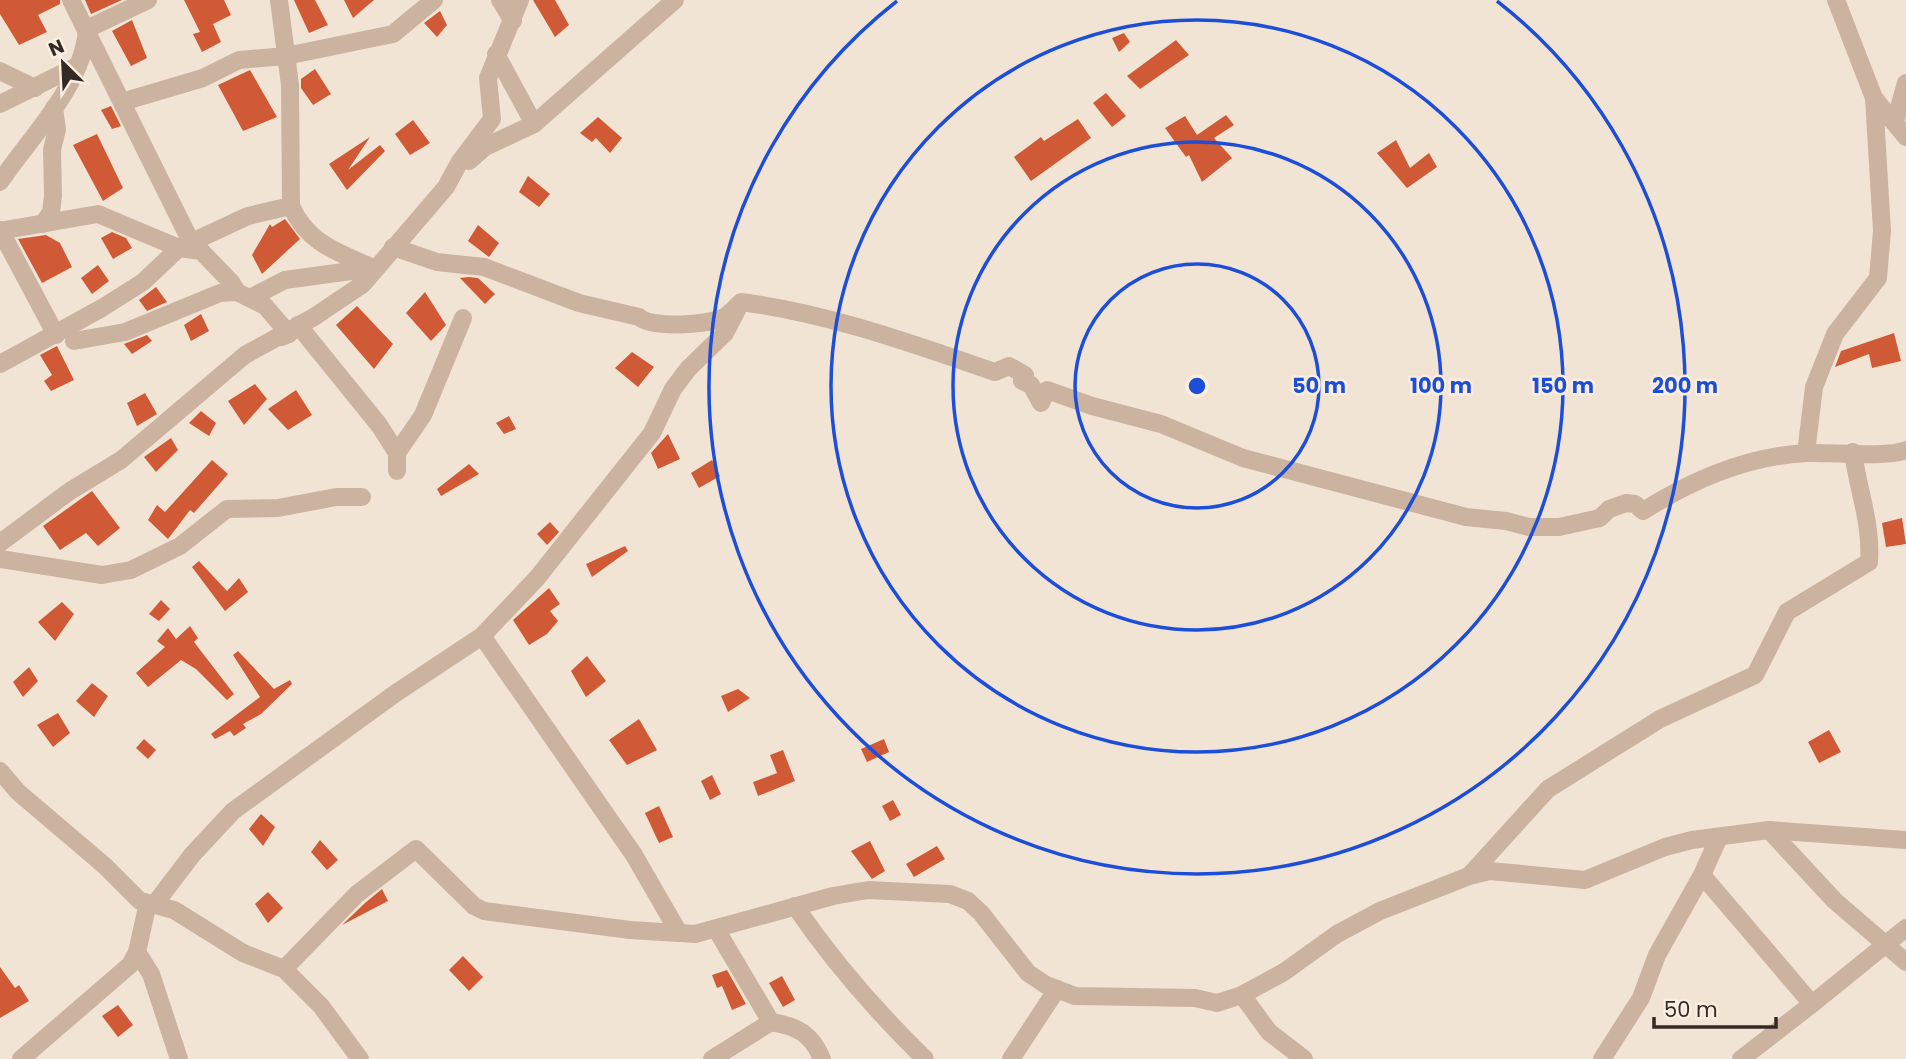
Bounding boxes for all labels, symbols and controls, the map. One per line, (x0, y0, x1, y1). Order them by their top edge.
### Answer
north arrow (28, 28, 98, 98)
text: N (44, 33, 68, 63)
text: 50 m (1292, 371, 1346, 400)
text: 100 m (1410, 371, 1472, 400)
text: 150 m (1532, 371, 1594, 400)
text: 200 m (1652, 371, 1718, 400)
centre of rings (1185, 374, 1209, 398)
scale bar (1654, 986, 1776, 1030)
text: 50 m (1664, 995, 1718, 1024)

